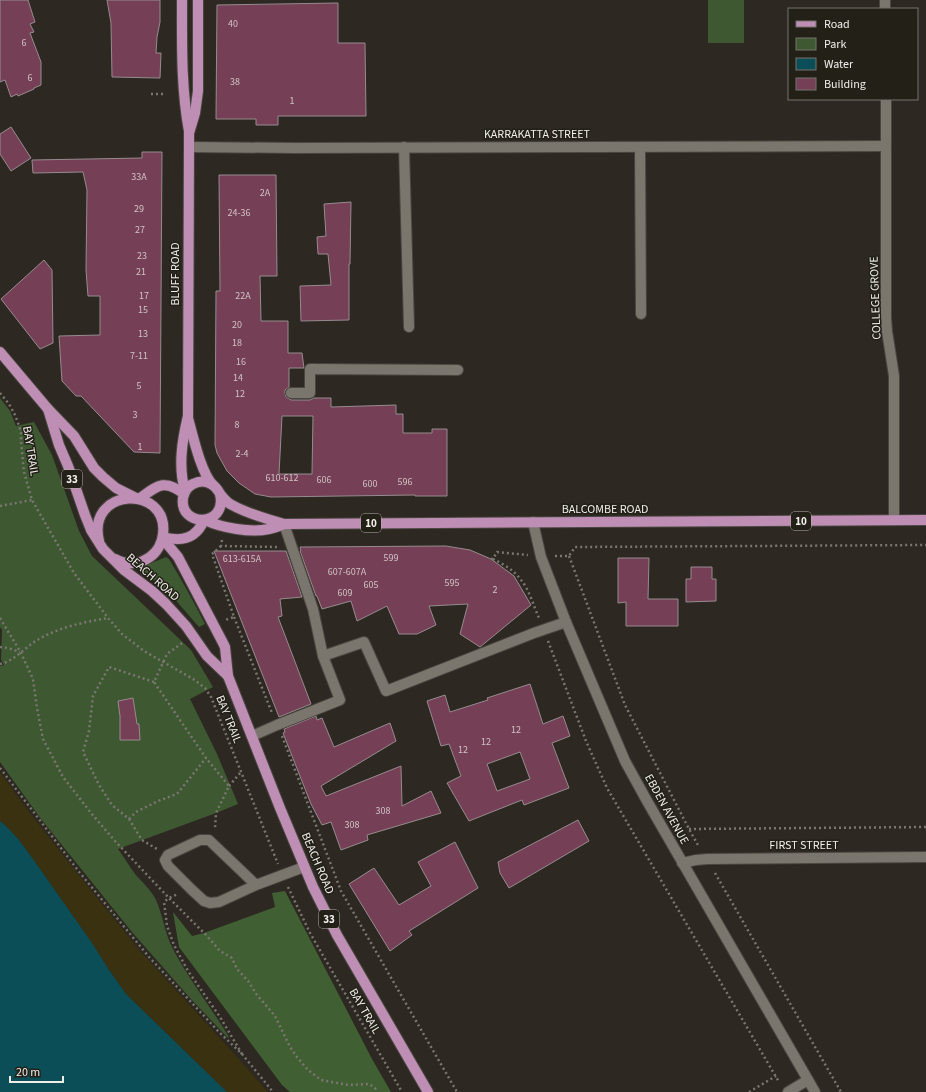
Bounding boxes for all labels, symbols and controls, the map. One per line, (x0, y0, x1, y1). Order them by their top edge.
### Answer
legend (788, 8, 918, 100)
text: Road (824, 16, 850, 33)
house number: 40 (228, 17, 238, 31)
house number: 6 (22, 36, 27, 50)
text: Park (824, 36, 846, 53)
text: Water (824, 56, 854, 73)
house number: 6 (28, 71, 33, 85)
house number: 38 (230, 75, 240, 89)
text: Building (824, 76, 866, 93)
house number: 1 (290, 94, 295, 108)
street label: KARRAKATTA STREET (484, 126, 591, 143)
house number: 33A (131, 170, 147, 184)
house number: 2A (260, 186, 271, 200)
house number: 29 (134, 202, 144, 216)
house number: 24-36 (228, 206, 251, 220)
house number: 27 (135, 223, 145, 237)
street label: BLUFF ROAD (167, 242, 184, 306)
house number: 23 (137, 249, 147, 263)
street label: COLLEGE GROVE (866, 256, 885, 340)
house number: 21 (136, 265, 146, 279)
house number: 17 (139, 289, 149, 303)
house number: 22A (235, 289, 251, 303)
house number: 15 (138, 303, 148, 317)
house number: 20 (232, 318, 242, 332)
house number: 13 (138, 327, 148, 341)
house number: 18 (232, 336, 242, 350)
house number: 7-11 (130, 349, 148, 363)
house number: 16 (236, 355, 246, 369)
house number: 14 (233, 371, 243, 385)
house number: 5 (137, 379, 142, 393)
house number: 12 (235, 387, 245, 401)
house number: 3 (133, 408, 138, 422)
house number: 8 (235, 418, 240, 432)
street label: BAY TRAIL (18, 425, 43, 477)
house number: 1 (138, 440, 143, 454)
house number: 2-4 (235, 447, 249, 461)
road number: 33 (62, 470, 82, 488)
house number: 610-612 (266, 471, 298, 485)
house number: 606 (317, 473, 331, 487)
house number: 596 (398, 475, 412, 489)
house number: 600 (363, 477, 377, 491)
street label: BALCOMBE ROAD (562, 501, 648, 518)
road number: 10 (791, 512, 811, 530)
road number: 10 (361, 514, 381, 532)
street label: BEACH ROAD (122, 549, 183, 605)
house number: 599 (384, 551, 398, 565)
house number: 613-615A (223, 552, 262, 566)
house number: 607-607A (328, 565, 367, 579)
house number: 595 (445, 576, 459, 590)
house number: 605 (364, 578, 378, 592)
house number: 2 (493, 583, 498, 597)
house number: 609 (338, 586, 352, 600)
street label: BAY TRAIL (211, 693, 246, 746)
house number: 12 (511, 723, 521, 737)
house number: 12 (481, 735, 491, 749)
house number: 12 (458, 743, 468, 757)
street label: EBDEN AVENUE (640, 771, 693, 847)
house number: 308 (376, 804, 390, 818)
house number: 308 (345, 818, 359, 832)
street label: BEACH ROAD (297, 830, 338, 897)
street label: FIRST STREET (769, 837, 839, 854)
road number: 33 (319, 910, 339, 928)
street label: BAY TRAIL (345, 985, 385, 1037)
scale bar (10, 1058, 63, 1084)
text: 20 m (16, 1064, 40, 1081)

